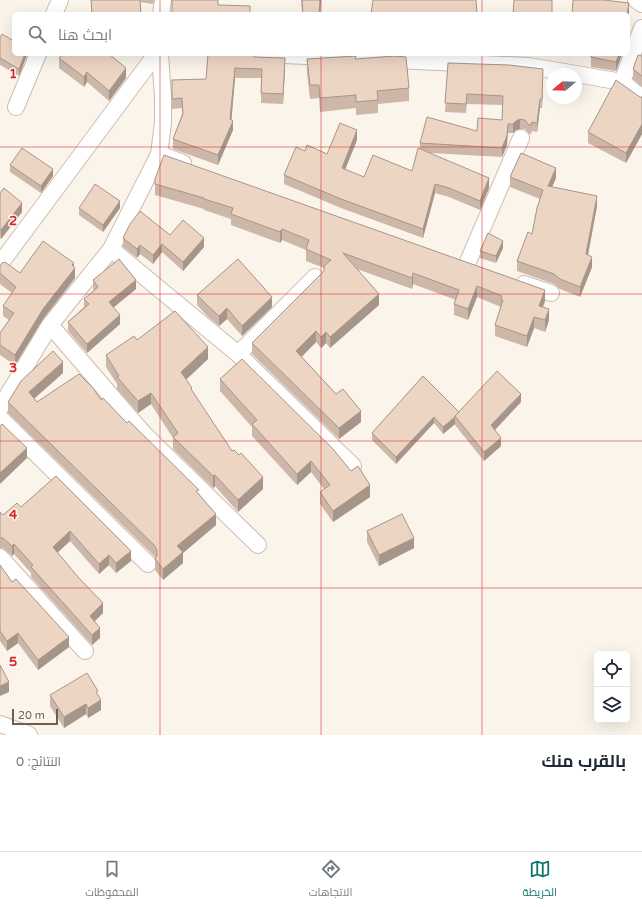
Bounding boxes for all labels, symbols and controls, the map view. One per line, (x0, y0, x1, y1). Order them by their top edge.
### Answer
search box (12, 12, 630, 56)
icon: search (26, 23, 48, 45)
text: ابحث هنا (58, 26, 112, 44)
text: 1 (9, 66, 17, 82)
north arrow (546, 68, 582, 104)
text: 2 (9, 213, 17, 229)
text: 3 (9, 360, 17, 376)
text: 4 (9, 507, 18, 523)
map controls (594, 651, 630, 723)
button: locate (594, 651, 630, 687)
text: 5 (9, 654, 17, 670)
button: layers (594, 687, 630, 723)
scale bar (12, 707, 58, 726)
text: 20 m (18, 709, 45, 722)
text: بالقرب منك (541, 751, 626, 772)
text: النتائج: 0 (16, 754, 61, 770)
tab: المحفوظات (85, 858, 139, 902)
tab: الاتجاهات (309, 858, 352, 902)
tab: الخريطة (523, 858, 557, 902)

